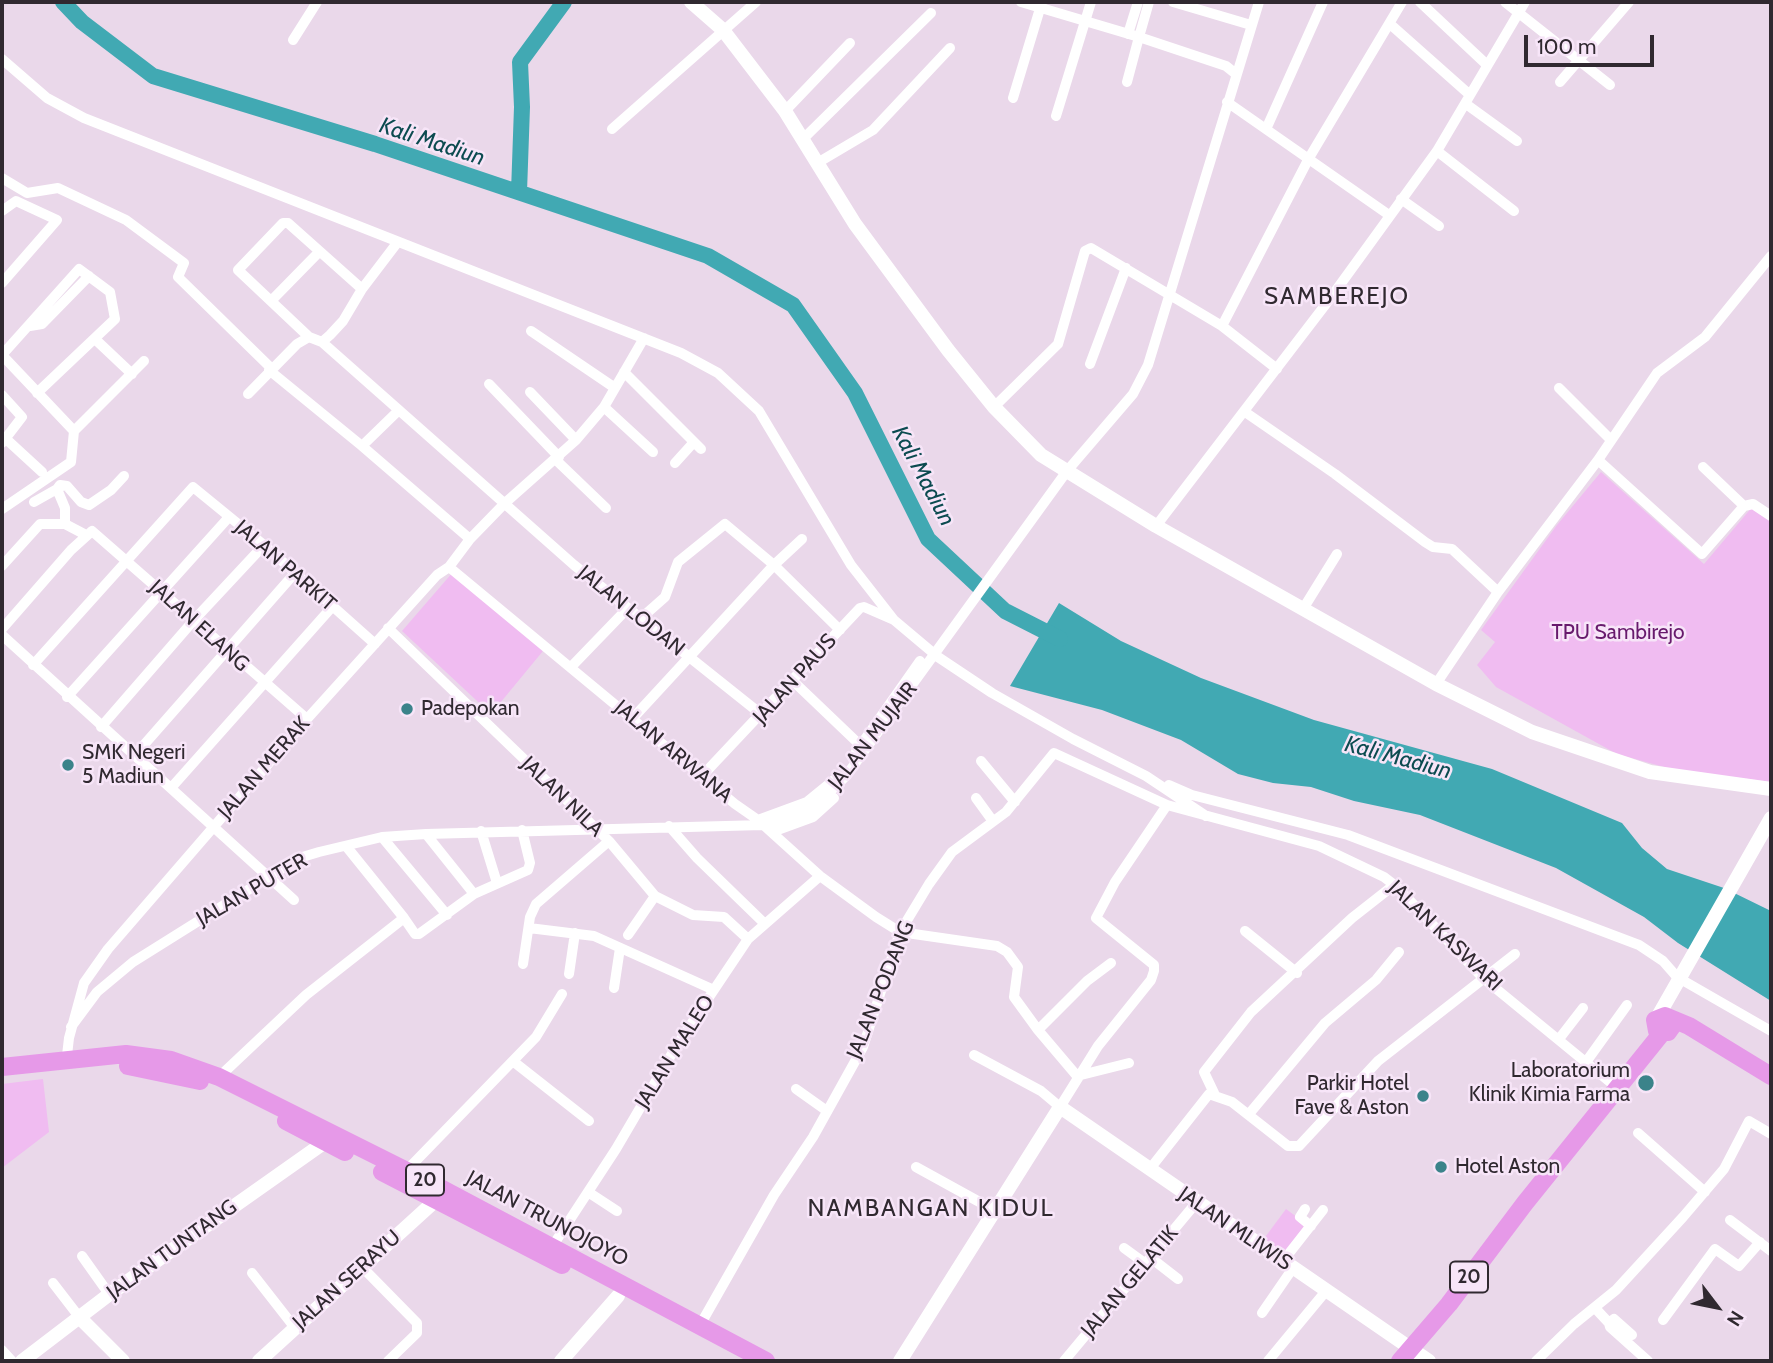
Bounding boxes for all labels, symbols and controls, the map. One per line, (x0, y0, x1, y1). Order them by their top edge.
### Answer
scale bar (1528, 21, 1658, 65)
text: 100 m (1537, 34, 1596, 59)
water label: Kali Madiun (376, 112, 488, 172)
district label: SAMBEREJO (1265, 283, 1409, 311)
water label: Kali Madiun (885, 421, 961, 531)
street label: JALAN PARKIT (229, 515, 341, 617)
street label: JALAN LODAN (572, 560, 690, 662)
street label: JALAN ELANG (144, 575, 254, 677)
park label: TPU Sambirejo (1551, 620, 1685, 646)
street label: JALAN PAUS (748, 629, 842, 729)
street label: JALAN MUJAIR (823, 677, 923, 795)
street label: JALAN ARWANA (609, 695, 737, 809)
place label: Padepokan (421, 696, 520, 722)
marker: Padepokan (399, 701, 415, 717)
street label: JALAN MERAK (213, 712, 315, 824)
water label: Kali Madiun (1342, 731, 1454, 785)
place label: SMK Negeri 5 Madiun (82, 740, 185, 790)
street label: JALAN NILA (516, 752, 608, 842)
marker: SMK Negeri 5 Madiun (60, 757, 76, 773)
street label: JALAN PUTER (192, 848, 312, 932)
street label: JALAN KASWARI (1383, 875, 1507, 997)
street label: JALAN PODANG (842, 917, 920, 1063)
street label: JALAN MALEO (630, 990, 720, 1114)
place label: Laboratorium Klinik Kimia Farma (1469, 1058, 1630, 1108)
place label: Parkir Hotel Fave & Aston (1294, 1071, 1409, 1121)
marker: Laboratorium Klinik Kimia Farma (1636, 1073, 1656, 1093)
marker: Parkir Hotel Fave & Aston (1415, 1088, 1431, 1104)
place label: Hotel Aston (1455, 1154, 1560, 1180)
marker: Hotel Aston (1433, 1159, 1449, 1175)
road number: 20 (406, 1164, 444, 1196)
street label: JALAN TRUNOJOYO (462, 1166, 632, 1272)
street label: JALAN MLIWIS (1173, 1182, 1297, 1276)
street label: JALAN TUNTANG (102, 1194, 242, 1306)
district label: NAMBANGAN KIDUL (809, 1195, 1053, 1223)
street label: JALAN GELATIK (1076, 1221, 1184, 1343)
street label: JALAN SERAYU (288, 1225, 406, 1335)
road number: 20 (1450, 1261, 1488, 1292)
north arrow (1682, 1272, 1752, 1342)
text: N (1722, 1307, 1749, 1330)

